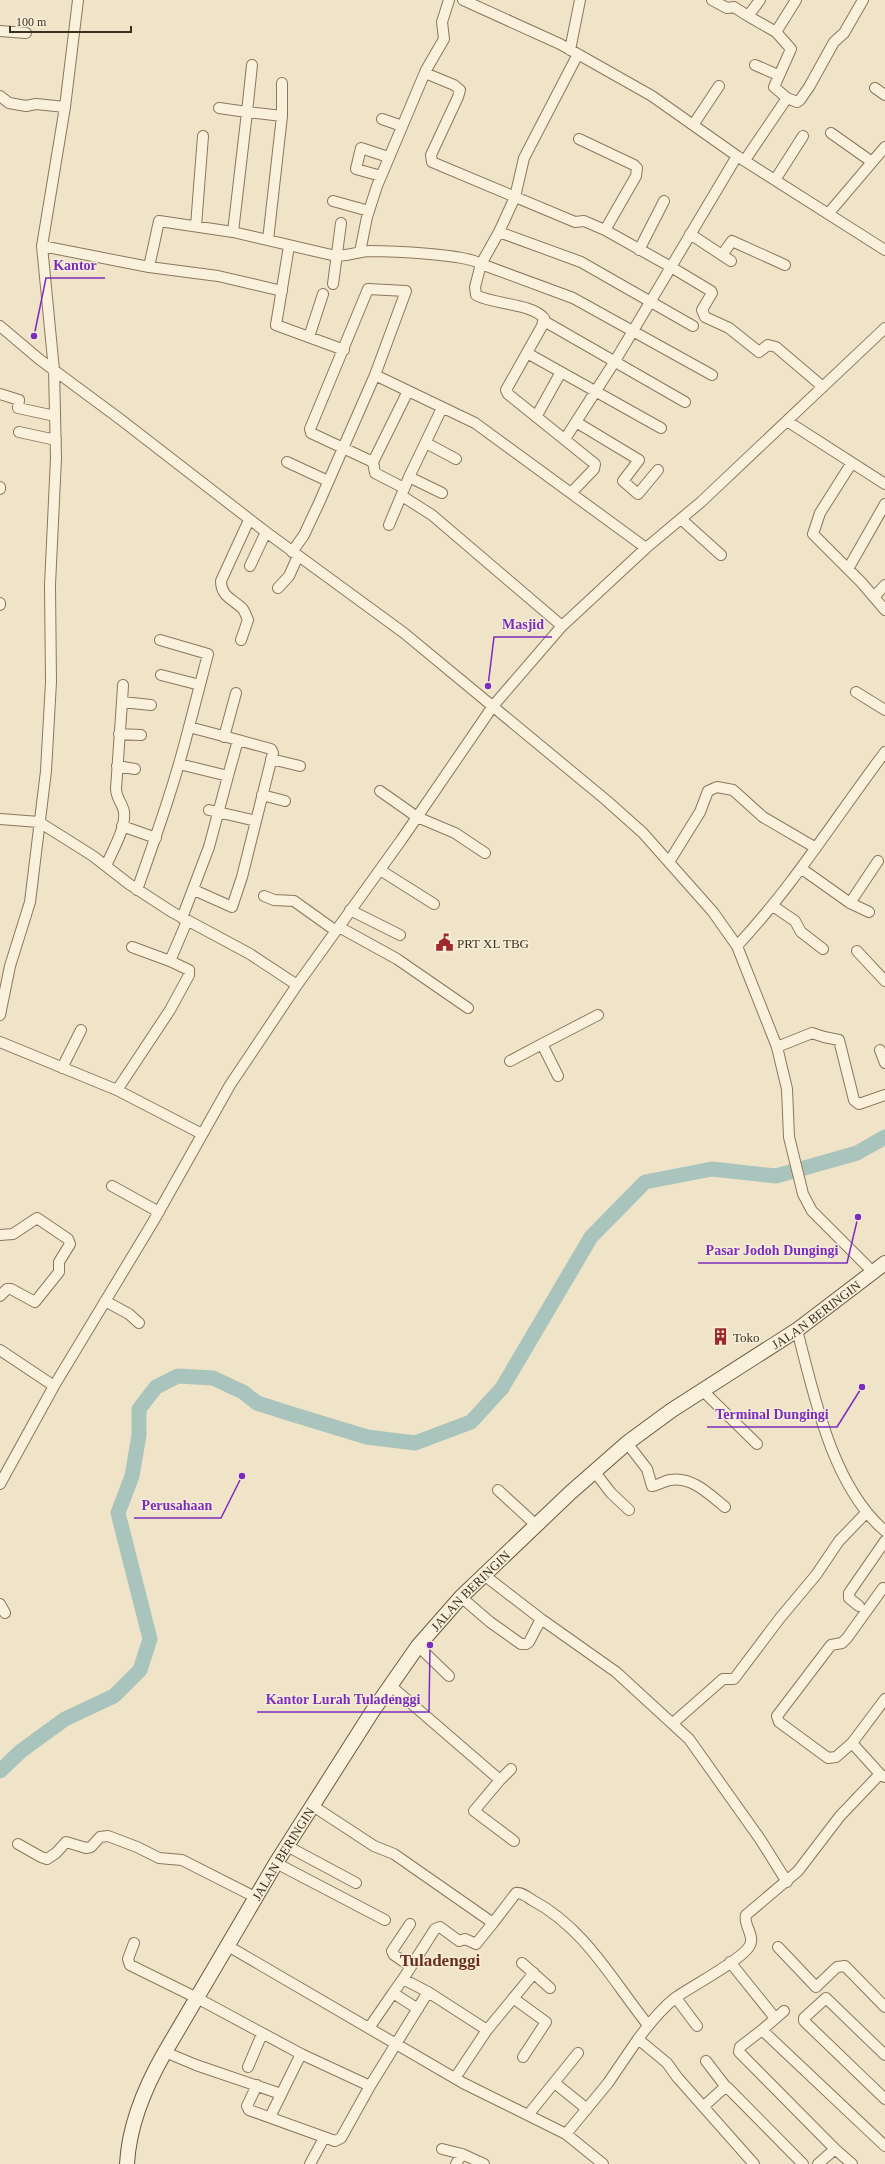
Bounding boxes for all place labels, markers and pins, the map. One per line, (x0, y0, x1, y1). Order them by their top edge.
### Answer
callout: Kantor (46, 252, 105, 278)
callout: Masjid (494, 611, 552, 637)
public building icon: PRT XL TBG (434, 933, 454, 953)
place label: PRT XL TBG (457, 936, 529, 951)
callout: Pasar Jodoh Dungingi (698, 1237, 847, 1263)
building icon: Toko (710, 1327, 730, 1347)
place label: Toko (733, 1330, 760, 1345)
callout: Terminal Dungingi (707, 1401, 837, 1427)
callout: Perusahaan (134, 1492, 221, 1518)
callout: Kantor Lurah Tuladenggi (257, 1686, 429, 1712)

